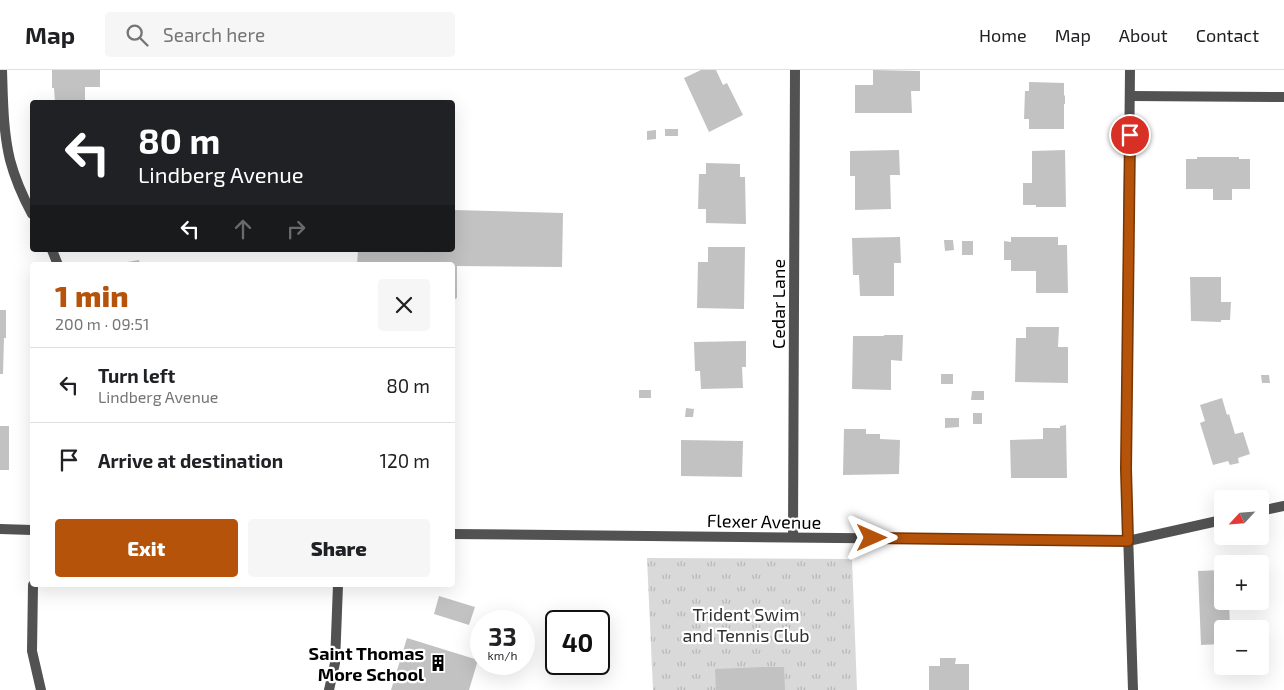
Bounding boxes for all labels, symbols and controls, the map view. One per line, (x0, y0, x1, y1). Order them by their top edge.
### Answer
search box (105, 12, 455, 57)
text: Map (25, 20, 75, 49)
icon: search (123, 21, 151, 49)
text: Search here (163, 23, 265, 46)
text: Home (979, 24, 1027, 46)
text: Map (1055, 24, 1091, 46)
text: About (1119, 24, 1168, 46)
text: Contact (1196, 24, 1259, 46)
pin (1109, 114, 1151, 156)
text: 80 m (138, 119, 220, 161)
icon: left (55, 120, 120, 185)
icon: arrive (1116, 121, 1144, 149)
text: Lindberg Avenue (138, 161, 304, 187)
icon: left (176, 215, 204, 243)
icon: ahead (229, 215, 257, 243)
icon: right (282, 215, 310, 243)
street label: Cedar Lane (767, 259, 789, 349)
text: 1 min (55, 277, 129, 313)
button: close (378, 279, 430, 331)
text: 200 m · 09:51 (55, 314, 149, 333)
text: Turn left (98, 364, 175, 387)
icon: left (55, 371, 83, 399)
text: 80 m (386, 374, 430, 397)
text: Lindberg Avenue (98, 387, 218, 406)
icon: arrive (55, 446, 83, 474)
text: Arrive at destination (98, 449, 283, 472)
text: 120 m (379, 449, 430, 472)
north arrow (1214, 490, 1269, 545)
map controls (1214, 490, 1269, 675)
street label: Flexer Avenue (707, 509, 821, 533)
position arrow (845, 511, 897, 563)
button: Exit (55, 519, 238, 577)
button: Share (248, 519, 430, 577)
button: + (1214, 555, 1269, 610)
park label: Trident Swim and Tennis Club (682, 603, 810, 646)
speed limit sign: 40 (545, 610, 610, 675)
button: − (1214, 620, 1269, 675)
text: 33 (488, 621, 517, 651)
place label: Saint Thomas More School (309, 642, 424, 685)
text: km/h (488, 648, 517, 662)
building icon: Saint Thomas More School (428, 653, 448, 673)

